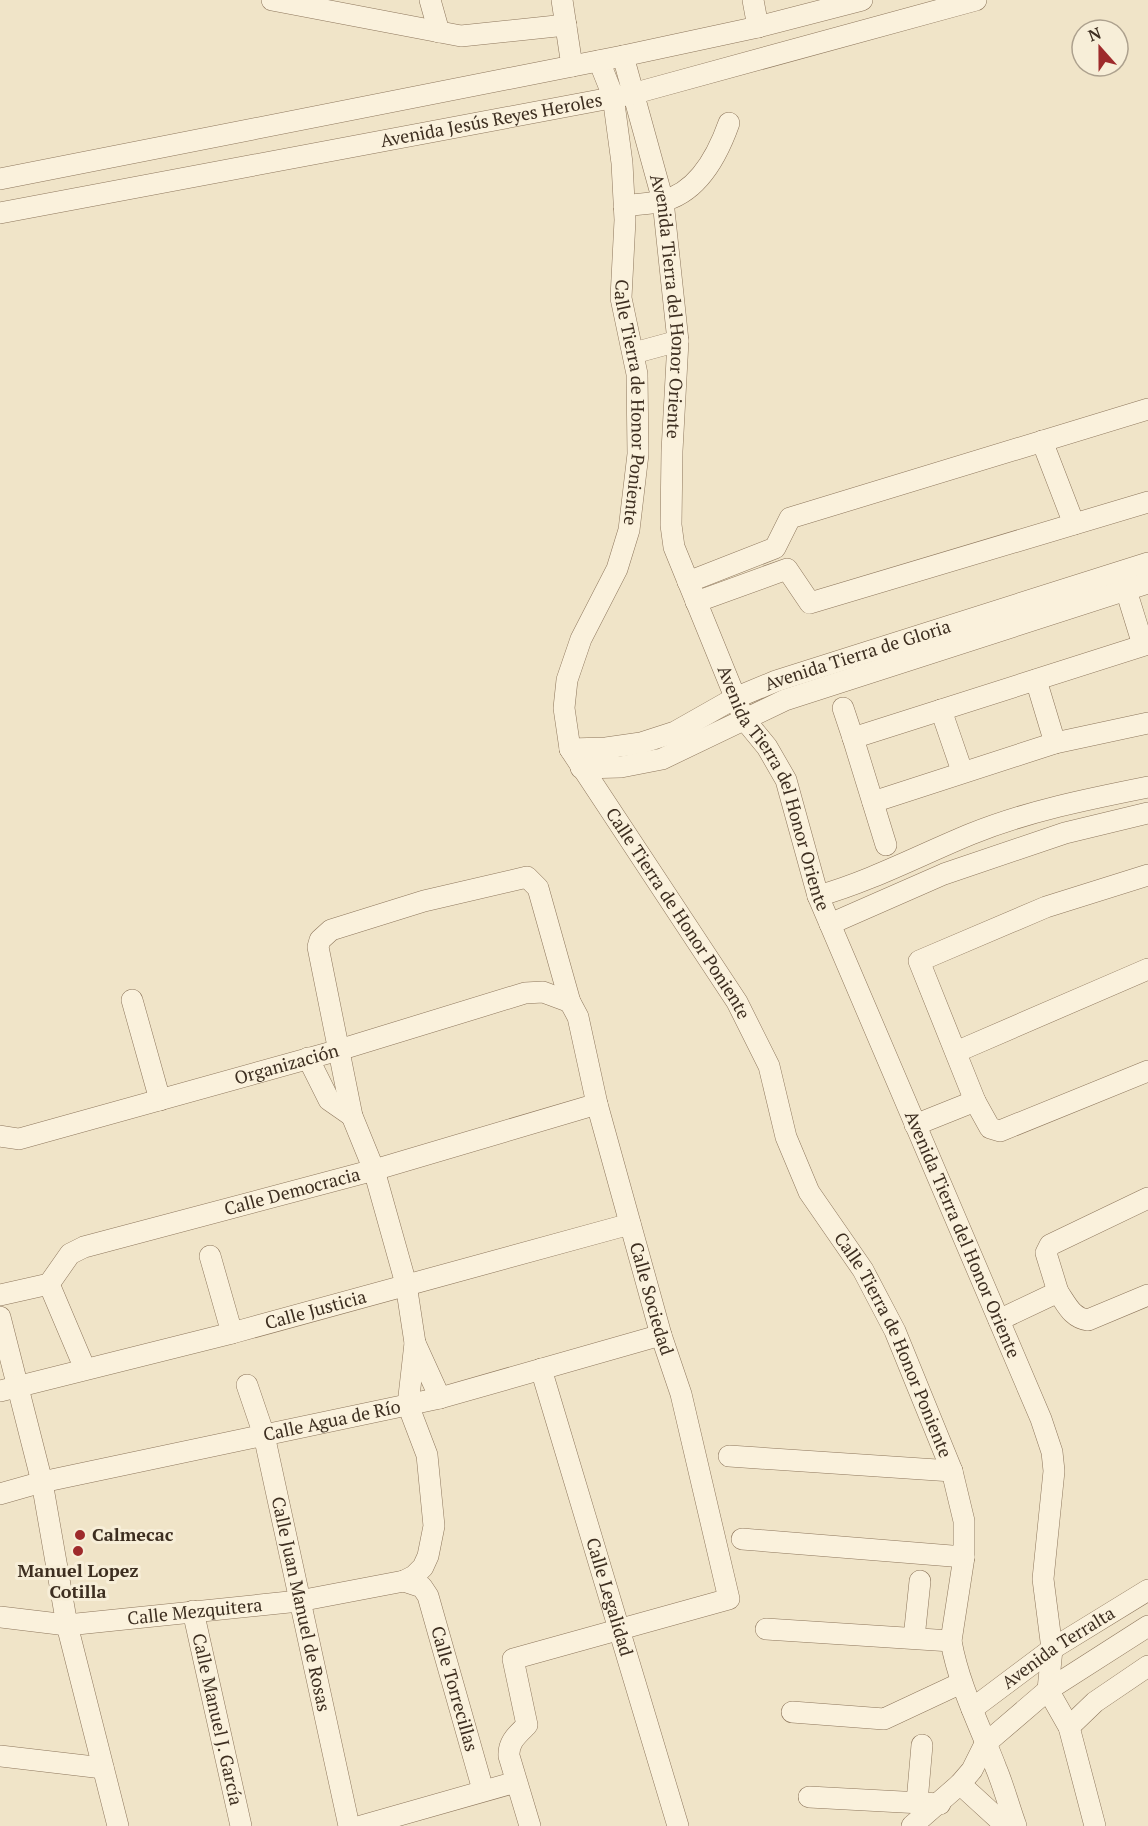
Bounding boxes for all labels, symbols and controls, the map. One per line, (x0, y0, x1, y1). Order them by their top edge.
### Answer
north arrow (1070, 18, 1130, 78)
text: N (1085, 22, 1104, 46)
street label: Avenida Jesús Reyes Heroles (378, 87, 604, 152)
street label: Avenida Tierra del Honor Oriente (645, 171, 691, 440)
street label: Calle Tierra de Honor Poniente (610, 279, 651, 527)
street label: Avenida Tierra de Gloria (760, 613, 953, 696)
street label: Avenida Tierra del Honor Oriente (712, 662, 836, 914)
street label: Calle Tierra de Honor Poniente (601, 803, 757, 1023)
street label: Organización (231, 1038, 342, 1090)
street label: Avenida Tierra del Honor Oriente (900, 1107, 1027, 1361)
street label: Calle Democracia (221, 1161, 363, 1220)
street label: Calle Tierra de Honor Poniente (829, 1227, 958, 1461)
street label: Calle Sociedad (625, 1239, 680, 1358)
street label: Calle Justicia (262, 1284, 369, 1334)
street label: Calle Agua de Río (261, 1394, 403, 1446)
street label: Calle Juan Manuel de Rosas (267, 1494, 337, 1714)
place label: Calmecac (92, 1522, 174, 1546)
marker: Calmecac (73, 1528, 87, 1542)
street label: Calle Legalidad (581, 1535, 639, 1659)
marker: Manuel Lopez Cotilla (71, 1544, 85, 1558)
place label: Manuel Lopez Cotilla (17, 1558, 139, 1603)
street label: Calle Mezquitera (126, 1592, 263, 1630)
street label: Avenida Terralta (996, 1600, 1119, 1694)
street label: Calle Torrecillas (426, 1623, 485, 1754)
street label: Calle Manuel J. García (187, 1631, 249, 1807)

